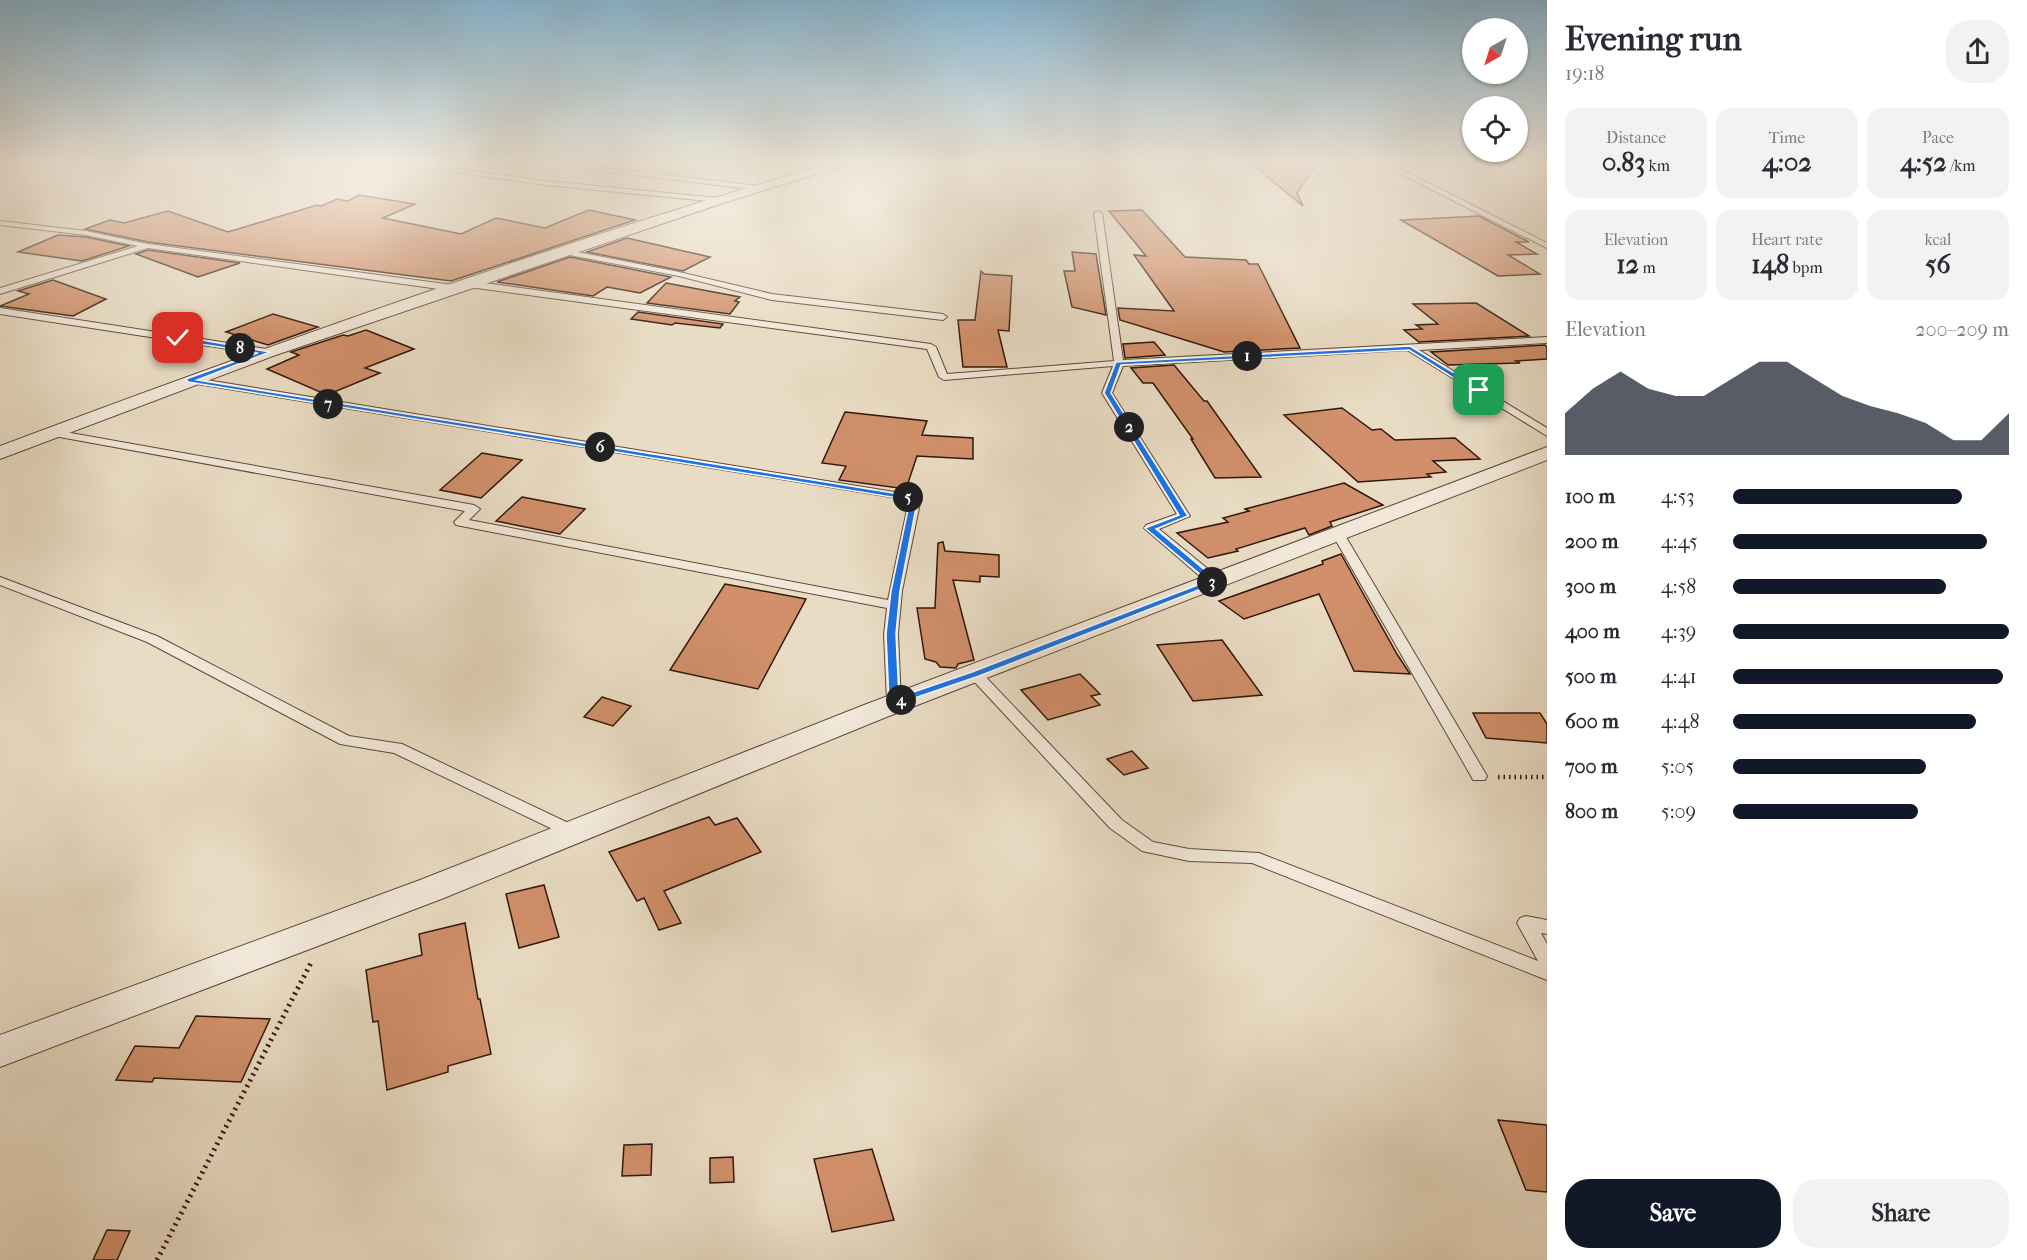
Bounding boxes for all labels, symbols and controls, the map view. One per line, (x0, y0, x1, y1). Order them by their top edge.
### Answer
north arrow (1462, 18, 1528, 84)
map controls (1462, 18, 1528, 162)
text: Evening run (1565, 20, 1742, 59)
button: share (1946, 20, 2009, 83)
text: 19:18 (1565, 62, 1605, 85)
button: locate (1462, 96, 1528, 162)
text: Distance (1606, 128, 1666, 147)
text: Time (1769, 128, 1805, 147)
text: Pace (1922, 128, 1954, 147)
text: 0.83 (1602, 147, 1645, 178)
text: 4:02 (1762, 147, 1812, 178)
text: 4:52 (1900, 147, 1947, 178)
text: km (1645, 156, 1670, 175)
text: /km (1947, 156, 1976, 175)
text: Elevation (1604, 230, 1668, 249)
text: Heart rate (1751, 230, 1823, 249)
text: kcal (1925, 230, 1951, 249)
text: 12 (1616, 249, 1639, 280)
text: 148 (1751, 249, 1789, 280)
text: 56 (1925, 249, 1951, 280)
text: m (1639, 258, 1656, 277)
text: bpm (1789, 258, 1823, 277)
pin (152, 312, 203, 363)
text: Elevation (1565, 318, 1646, 341)
text: 200–209 m (1915, 318, 2009, 341)
icon: check (161, 321, 194, 354)
pin: 8 (225, 333, 255, 363)
text: 8 (236, 338, 244, 357)
pin: 1 (1232, 341, 1262, 371)
text: 1 (1244, 346, 1250, 365)
pin (1453, 364, 1504, 415)
icon: arrive (1462, 373, 1495, 406)
pin: 7 (313, 389, 343, 419)
text: 7 (324, 394, 332, 413)
pin: 2 (1114, 412, 1144, 442)
text: 2 (1125, 417, 1133, 436)
pin: 6 (585, 432, 615, 462)
text: 6 (596, 437, 604, 456)
pin: 5 (893, 482, 923, 512)
text: 100 m (1565, 485, 1615, 508)
text: 4:53 (1661, 485, 1695, 508)
text: 5 (905, 487, 911, 506)
text: 200 m (1565, 530, 1618, 553)
text: 4:45 (1661, 530, 1698, 553)
pin: 3 (1197, 567, 1227, 597)
text: 3 (1209, 572, 1215, 591)
text: 300 m (1565, 575, 1616, 598)
text: 4:58 (1661, 575, 1696, 598)
text: 400 m (1565, 620, 1620, 643)
text: 4:39 (1661, 620, 1696, 643)
text: 500 m (1565, 665, 1617, 688)
text: 4:41 (1661, 665, 1697, 688)
pin: 4 (886, 685, 916, 715)
text: 4 (896, 690, 906, 709)
text: 600 m (1565, 710, 1619, 733)
text: 4:48 (1661, 710, 1700, 733)
text: 700 m (1565, 755, 1618, 778)
text: 5:05 (1661, 755, 1694, 778)
text: 800 m (1565, 800, 1618, 823)
text: 5:09 (1661, 800, 1696, 823)
button: Save (1565, 1179, 1781, 1248)
button: Share (1793, 1179, 2009, 1248)

